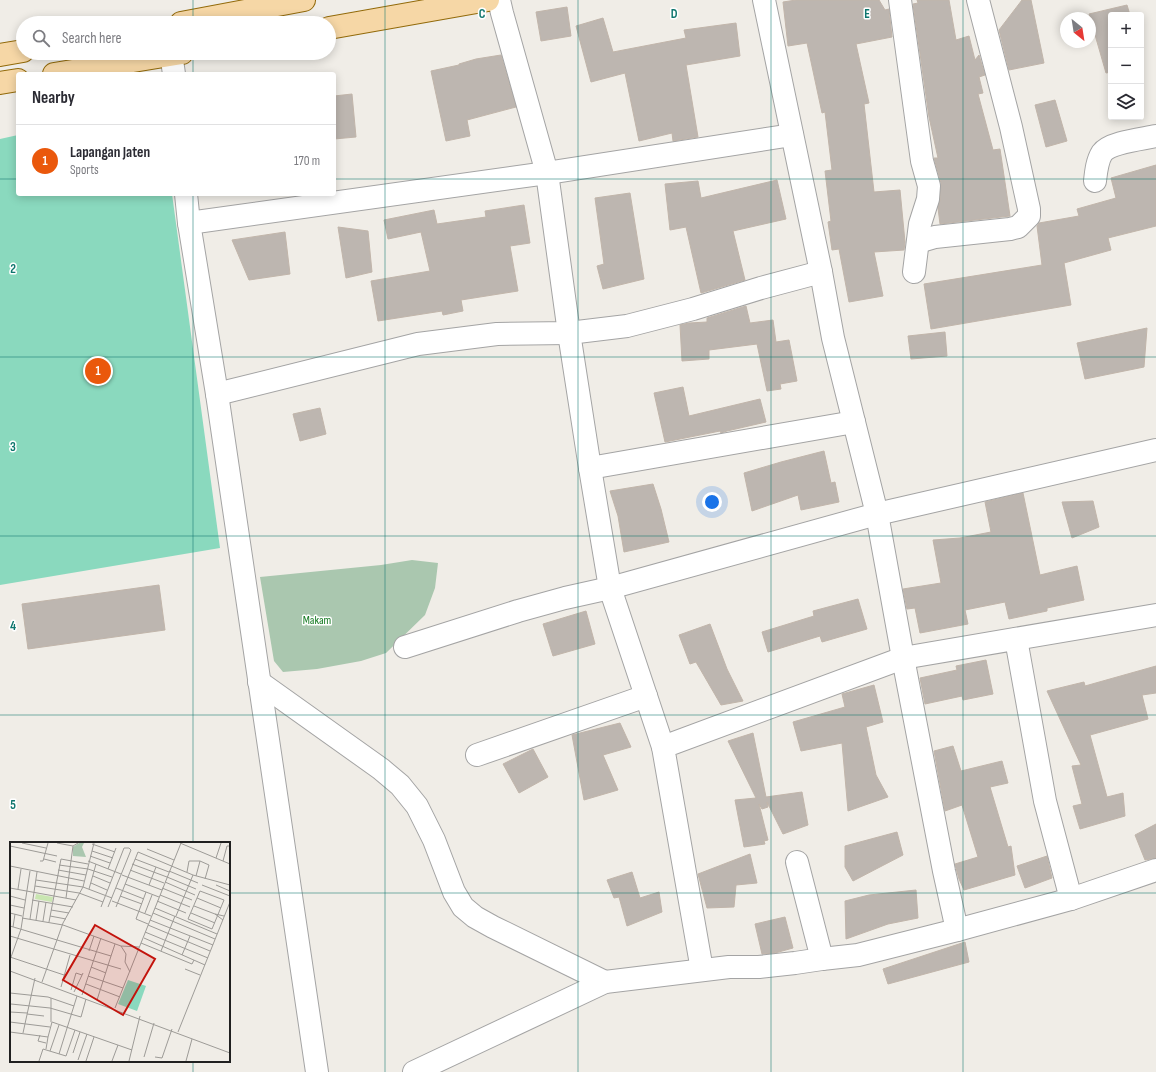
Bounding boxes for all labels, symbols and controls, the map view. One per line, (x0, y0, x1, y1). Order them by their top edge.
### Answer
text: C (479, 6, 486, 22)
text: D (671, 6, 678, 22)
text: E (864, 6, 870, 22)
north arrow (1060, 12, 1096, 48)
map controls (1108, 12, 1144, 120)
button: + (1108, 12, 1144, 48)
search box (16, 16, 336, 60)
icon: search (30, 27, 52, 49)
text: Search here (62, 29, 122, 48)
button: − (1108, 48, 1144, 84)
button: layers (1108, 84, 1144, 120)
text: Nearby (32, 88, 75, 108)
text: Lapangan Jaten (70, 143, 150, 162)
text: 1 (42, 153, 48, 169)
text: 170 m (294, 153, 320, 169)
text: Sports (70, 162, 99, 178)
text: 2 (10, 261, 16, 277)
pin: 1 (85, 356, 111, 386)
text: 3 (10, 439, 16, 455)
your location (702, 492, 722, 512)
park label: Makam (303, 613, 332, 628)
text: 4 (10, 618, 16, 634)
text: 5 (10, 797, 16, 813)
inset map (10, 842, 230, 1062)

